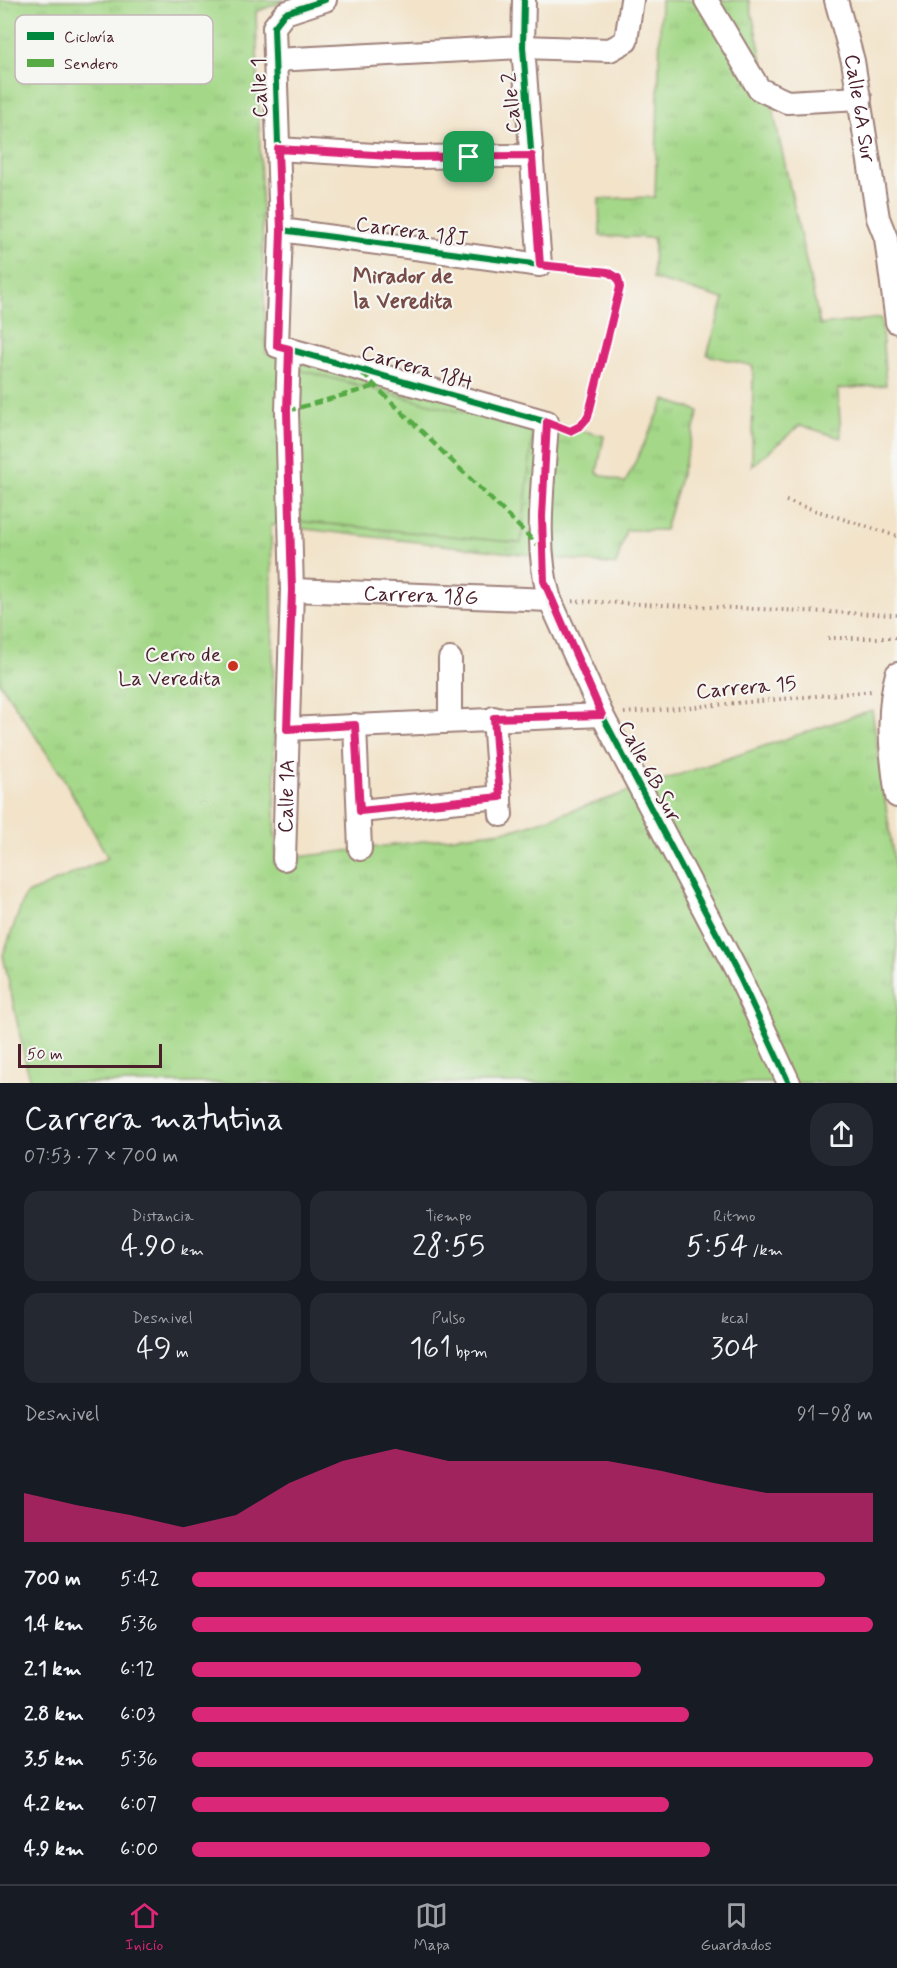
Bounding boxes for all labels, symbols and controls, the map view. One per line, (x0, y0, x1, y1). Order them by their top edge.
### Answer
legend (15, 15, 213, 84)
text: Ciclovía (64, 27, 115, 48)
street label: Calle 6A Sur (837, 52, 882, 165)
text: Sendero (64, 54, 118, 75)
street label: Calle 1 (245, 57, 275, 119)
street label: Calle 2 (495, 71, 529, 135)
pin (443, 131, 494, 182)
icon: arrive (452, 140, 485, 173)
street label: Carrera 18J (354, 210, 470, 254)
district label: Mirador de la Veredita (353, 263, 453, 316)
street label: Carrera 18H (358, 339, 476, 397)
street label: Carrera 18G (363, 580, 479, 612)
place label: Cerro de La Veredita (118, 641, 221, 693)
marker: Cerro de La Veredita (226, 659, 240, 673)
street label: Carrera 15 (695, 670, 798, 706)
street label: Calle 6B Sur (611, 716, 688, 827)
street label: Calle 1A (272, 759, 302, 833)
scale bar (18, 1041, 162, 1068)
text: 50 m (27, 1044, 63, 1065)
text: Carrera matutina (24, 1098, 284, 1142)
button: share (810, 1103, 873, 1166)
text: 07:53 · 7 × 700 m (24, 1143, 179, 1170)
text: Distancia (131, 1206, 194, 1227)
text: Tiempo (425, 1206, 472, 1227)
text: Ritmo (713, 1206, 756, 1227)
text: 4.90 (121, 1227, 176, 1266)
text: 28:55 (412, 1227, 485, 1266)
text: 5:54 (686, 1227, 748, 1266)
text: km (176, 1240, 204, 1261)
text: /km (748, 1240, 783, 1261)
text: Desnivel (132, 1308, 193, 1329)
text: Pulso (432, 1308, 465, 1329)
text: kcal (721, 1308, 748, 1329)
text: 49 (136, 1329, 172, 1368)
text: 161 (409, 1329, 451, 1368)
text: 304 (710, 1329, 759, 1368)
text: m (172, 1342, 189, 1363)
text: bpm (451, 1342, 488, 1363)
text: Desnivel (24, 1401, 99, 1428)
text: 91–98 m (797, 1401, 873, 1428)
text: 700 m (24, 1566, 81, 1593)
text: 5:42 (120, 1566, 160, 1593)
text: 1.4 km (24, 1611, 83, 1638)
text: 5:36 (120, 1611, 157, 1638)
text: 2.1 km (24, 1656, 81, 1683)
text: 6:12 (120, 1656, 155, 1683)
text: 2.8 km (24, 1701, 84, 1728)
text: 6:03 (120, 1701, 155, 1728)
text: 3.5 km (24, 1746, 84, 1773)
text: 5:36 (120, 1746, 157, 1773)
text: 4.2 km (24, 1791, 84, 1818)
text: 6:07 (120, 1791, 157, 1818)
text: 4.9 km (24, 1836, 84, 1863)
text: 6:00 (120, 1836, 158, 1863)
tab: Inicio (125, 1899, 163, 1956)
tab: Mapa (414, 1899, 450, 1956)
tab: Guardados (701, 1899, 772, 1956)

